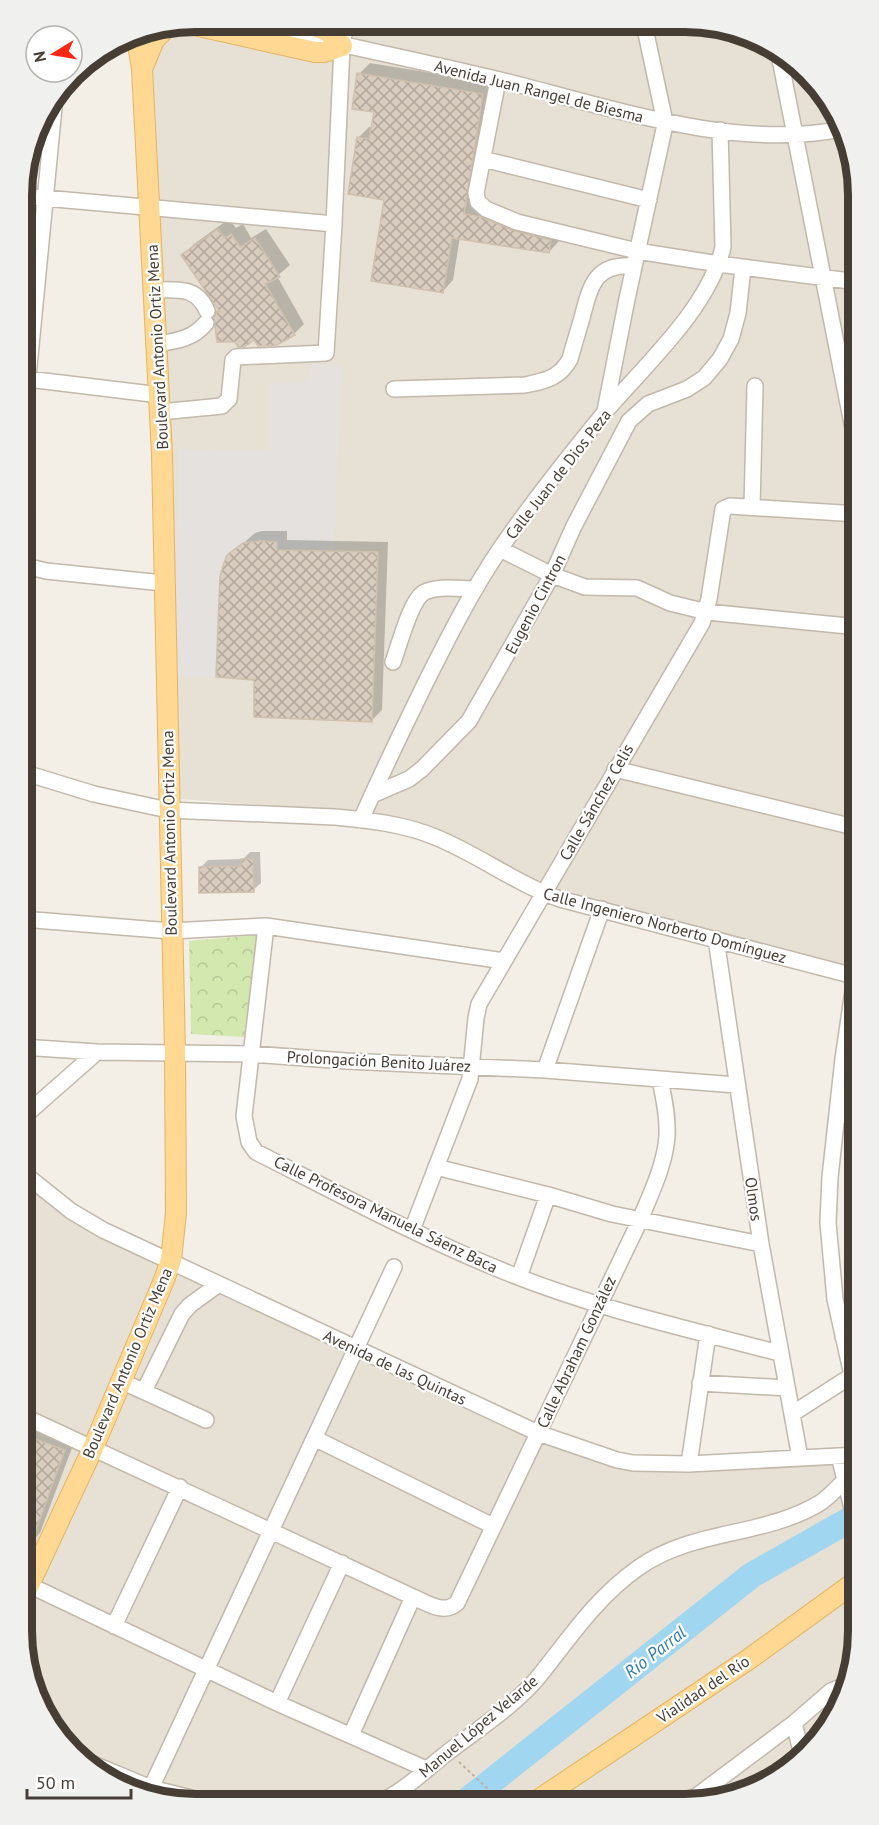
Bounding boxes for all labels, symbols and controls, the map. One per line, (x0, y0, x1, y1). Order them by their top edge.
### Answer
north arrow (24, 24, 84, 84)
text: N (28, 50, 50, 64)
street label: Avenida Juan Rangel de Biesma (432, 55, 646, 127)
street label: Boulevard Antonio Ortiz Mena (142, 244, 172, 450)
street label: Calle Juan de Dios Peza (501, 405, 615, 543)
street label: Eugenio Cintron (500, 551, 570, 657)
street label: Boulevard Antonio Ortiz Mena (157, 730, 181, 936)
street label: Calle Sánchez Celis (555, 740, 638, 864)
street label: Calle Ingeniero Norberto Domínguez (541, 883, 789, 967)
street label: Prolongación Benito Juárez (286, 1046, 472, 1076)
street label: Calle Profesora Manuela Sáenz Baca (271, 1151, 501, 1277)
street label: Olmos (741, 1176, 767, 1222)
street label: Boulevard Antonio Ortiz Mena (78, 1265, 176, 1461)
street label: Calle Abraham González (532, 1273, 620, 1431)
street label: Avenida de las Quintas (320, 1325, 470, 1409)
water label: Río Parral (620, 1621, 691, 1683)
street label: Vialidad del Río (652, 1651, 753, 1728)
street label: Manuel López Velarde (414, 1670, 542, 1782)
scale bar (27, 1762, 130, 1800)
text: 50 m (36, 1771, 75, 1794)

